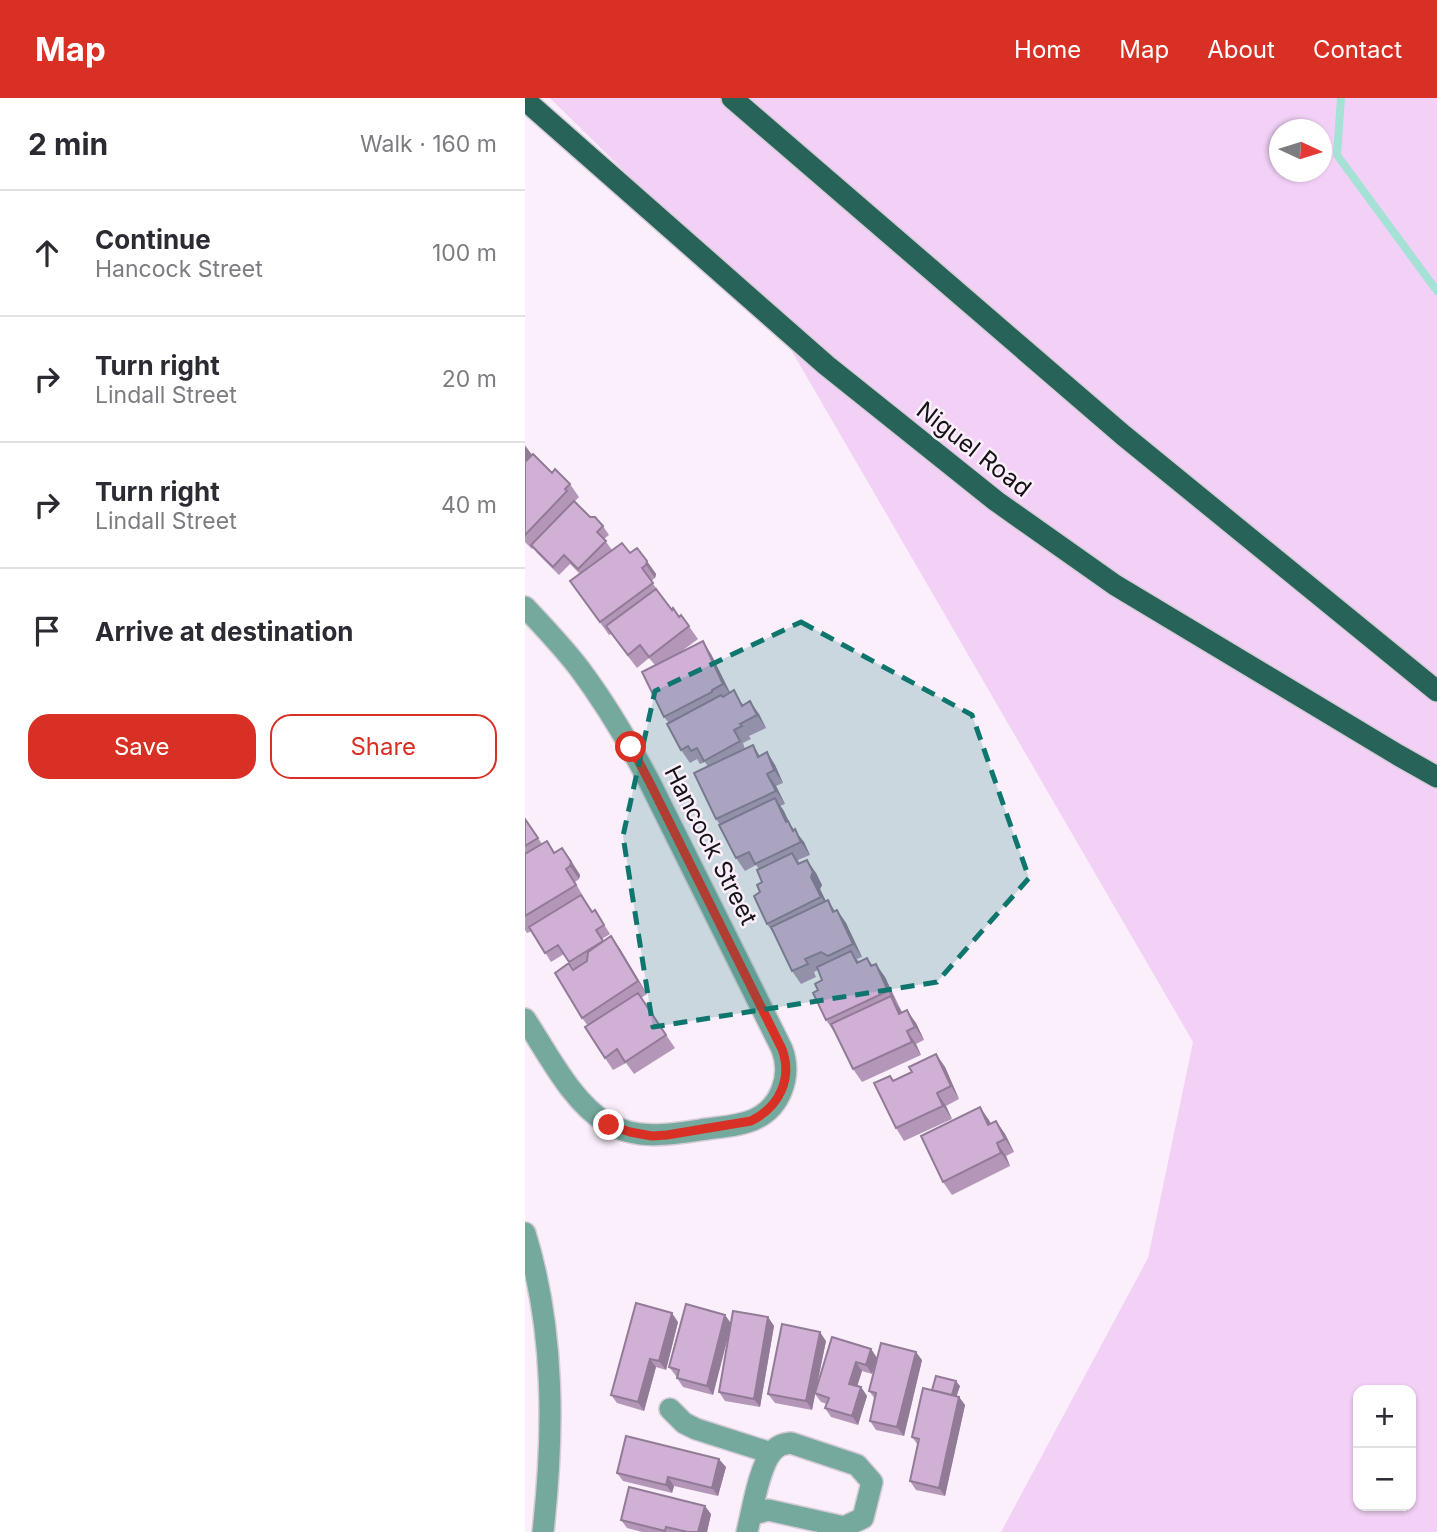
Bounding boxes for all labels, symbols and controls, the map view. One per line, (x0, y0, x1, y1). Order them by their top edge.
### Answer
text: Map (35, 29, 106, 69)
text: Home (1014, 35, 1081, 64)
text: Map (1119, 35, 1169, 64)
text: About (1207, 35, 1275, 64)
text: Contact (1313, 35, 1402, 64)
north arrow (1269, 119, 1332, 182)
text: 2 min (28, 126, 108, 162)
text: Walk · 160 m (360, 130, 497, 158)
text: Continue (95, 224, 211, 255)
icon: ahead (28, 234, 66, 272)
text: 100 m (432, 239, 497, 267)
text: Hancock Street (95, 255, 263, 283)
text: Turn right (95, 350, 220, 381)
icon: right (28, 360, 66, 398)
text: 20 m (442, 365, 497, 393)
text: Lindall Street (95, 381, 237, 409)
street label: Niguel Road (911, 395, 1037, 503)
text: Turn right (95, 476, 220, 507)
icon: right (28, 486, 66, 524)
text: 40 m (441, 491, 497, 519)
text: Lindall Street (95, 507, 237, 535)
icon: arrive (28, 612, 66, 650)
text: Arrive at destination (95, 616, 354, 647)
button: Save (28, 714, 256, 779)
button: Share (270, 714, 497, 779)
route start (615, 731, 646, 762)
street label: Hancock Street (658, 760, 764, 930)
route end (593, 1109, 624, 1140)
map controls (1353, 1385, 1416, 1511)
button: + (1353, 1385, 1416, 1448)
button: − (1353, 1448, 1416, 1511)

